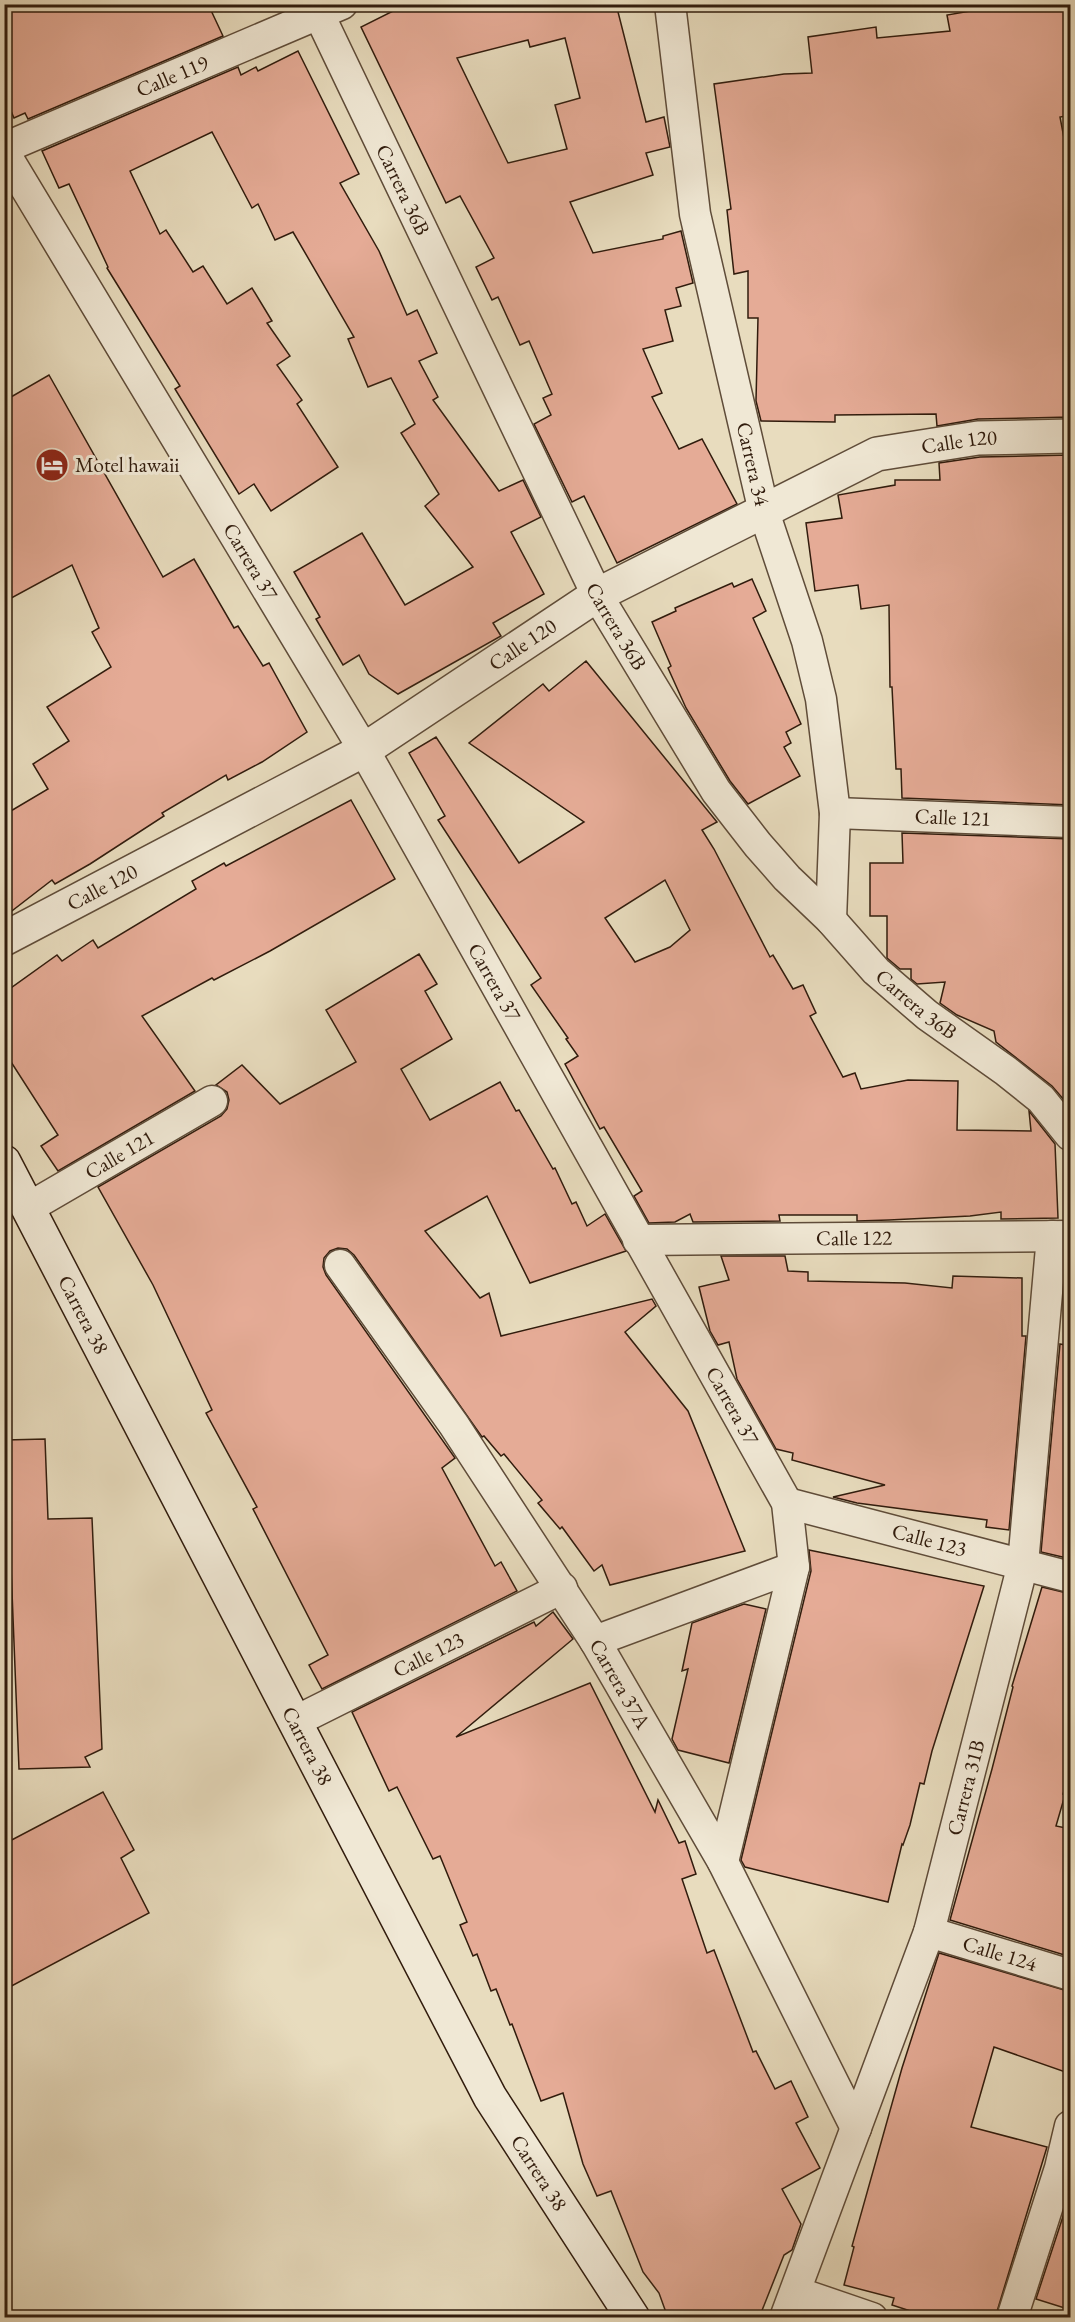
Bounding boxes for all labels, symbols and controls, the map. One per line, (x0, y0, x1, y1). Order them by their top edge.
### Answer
street label: Calle 119 (132, 48, 212, 103)
street label: Carrera 36B (370, 140, 437, 239)
street label: Carrera 34 (731, 419, 776, 509)
street label: Calle 120 (919, 424, 997, 460)
hotel icon: Motel hawaii (34, 447, 70, 483)
place label: Motel hawaii (75, 451, 179, 478)
street label: Carrera 37 (217, 518, 285, 606)
street label: Carrera 36B (580, 578, 653, 675)
street label: Calle 120 (483, 612, 561, 676)
street label: Calle 121 (914, 802, 991, 832)
street label: Calle 120 (62, 857, 142, 917)
street label: Carrera 37 (462, 938, 528, 1026)
street label: Carrera 36B (870, 963, 963, 1045)
street label: Calle 121 (80, 1123, 159, 1185)
street label: Calle 122 (816, 1224, 892, 1251)
street label: Carrera 38 (52, 1270, 115, 1358)
street label: Carrera 37 (700, 1362, 766, 1450)
street label: Calle 123 (889, 1517, 970, 1562)
street label: Calle 123 (388, 1625, 468, 1683)
street label: Carrera 37A (584, 1634, 657, 1734)
street label: Carrera 38 (276, 1702, 340, 1790)
street label: Carrera 31B (940, 1737, 991, 1838)
street label: Calle 124 (960, 1929, 1041, 1977)
street label: Carrera 38 (505, 2129, 574, 2216)

